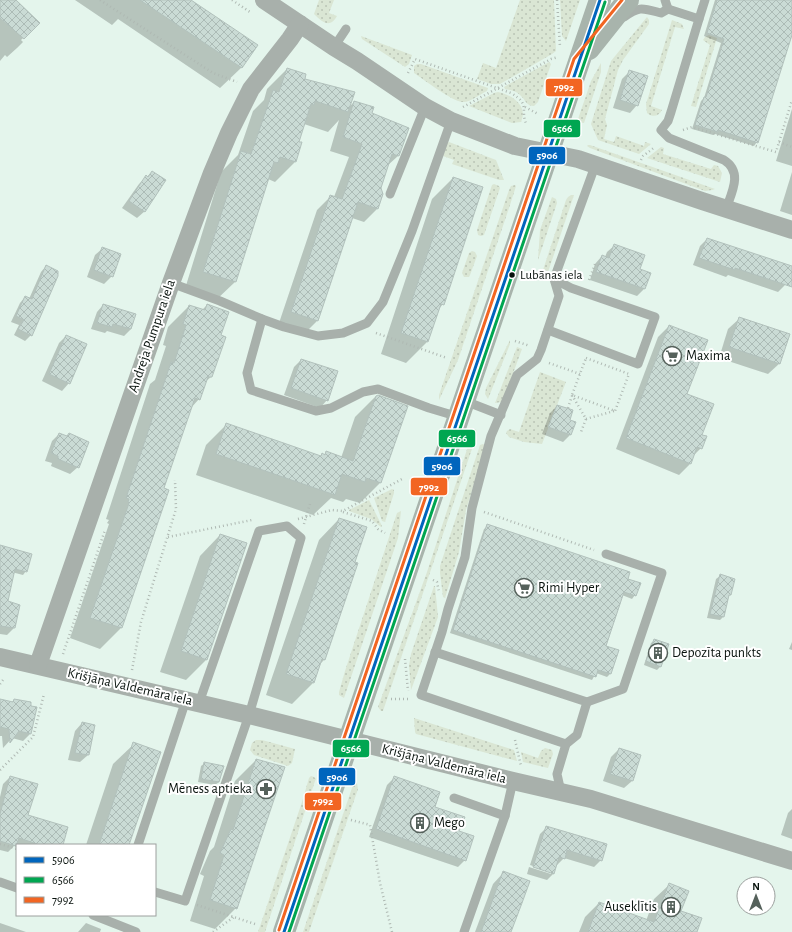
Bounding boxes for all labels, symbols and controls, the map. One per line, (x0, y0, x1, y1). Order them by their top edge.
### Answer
line badge: 7992 (545, 78, 583, 97)
text: 7992 (554, 82, 574, 93)
line badge: 6566 (543, 119, 581, 138)
text: 6566 (552, 123, 572, 134)
line badge: 5906 (528, 146, 566, 165)
text: 5906 (536, 150, 558, 161)
place label: Lubānas iela (520, 269, 583, 282)
marker: Lubānas iela (507, 270, 517, 280)
street label: Andreja Pumpura iela (126, 277, 178, 394)
supermarket icon: Maxima (661, 345, 683, 367)
place label: Maxima (686, 349, 731, 363)
line badge: 6566 (438, 429, 476, 448)
text: 6566 (447, 433, 467, 444)
line badge: 5906 (423, 456, 461, 476)
text: 5906 (431, 461, 453, 472)
line badge: 7992 (410, 477, 448, 496)
text: 7992 (419, 482, 439, 493)
supermarket icon: Rimi Hyper (513, 577, 535, 599)
place label: Rimi Hyper (538, 581, 600, 595)
building icon: Depozīta punkts (647, 642, 669, 664)
place label: Depozīta punkts (672, 646, 761, 660)
street label: Krišjāņa Valdemāra iela (66, 666, 194, 709)
line badge: 6566 (332, 739, 370, 758)
street label: Krišjāņa Valdemāra iela (380, 742, 508, 787)
text: 6566 (341, 743, 361, 754)
line badge: 5906 (318, 767, 356, 786)
text: 5906 (326, 772, 348, 783)
pharmacy icon: Mēness aptieka (255, 778, 277, 800)
place label: Mēness aptieka (168, 782, 253, 796)
line badge: 7992 (304, 792, 342, 811)
text: 7992 (313, 796, 333, 807)
building icon: Mego (409, 812, 431, 834)
place label: Mego (434, 816, 465, 830)
legend (16, 844, 156, 916)
text: 5906 (52, 854, 75, 866)
text: 6566 (52, 874, 74, 886)
north arrow (736, 876, 776, 916)
text: N (752, 881, 760, 892)
text: 7992 (52, 894, 74, 906)
building icon: Auseklītis (660, 896, 682, 918)
place label: Auseklītis (604, 900, 657, 914)

